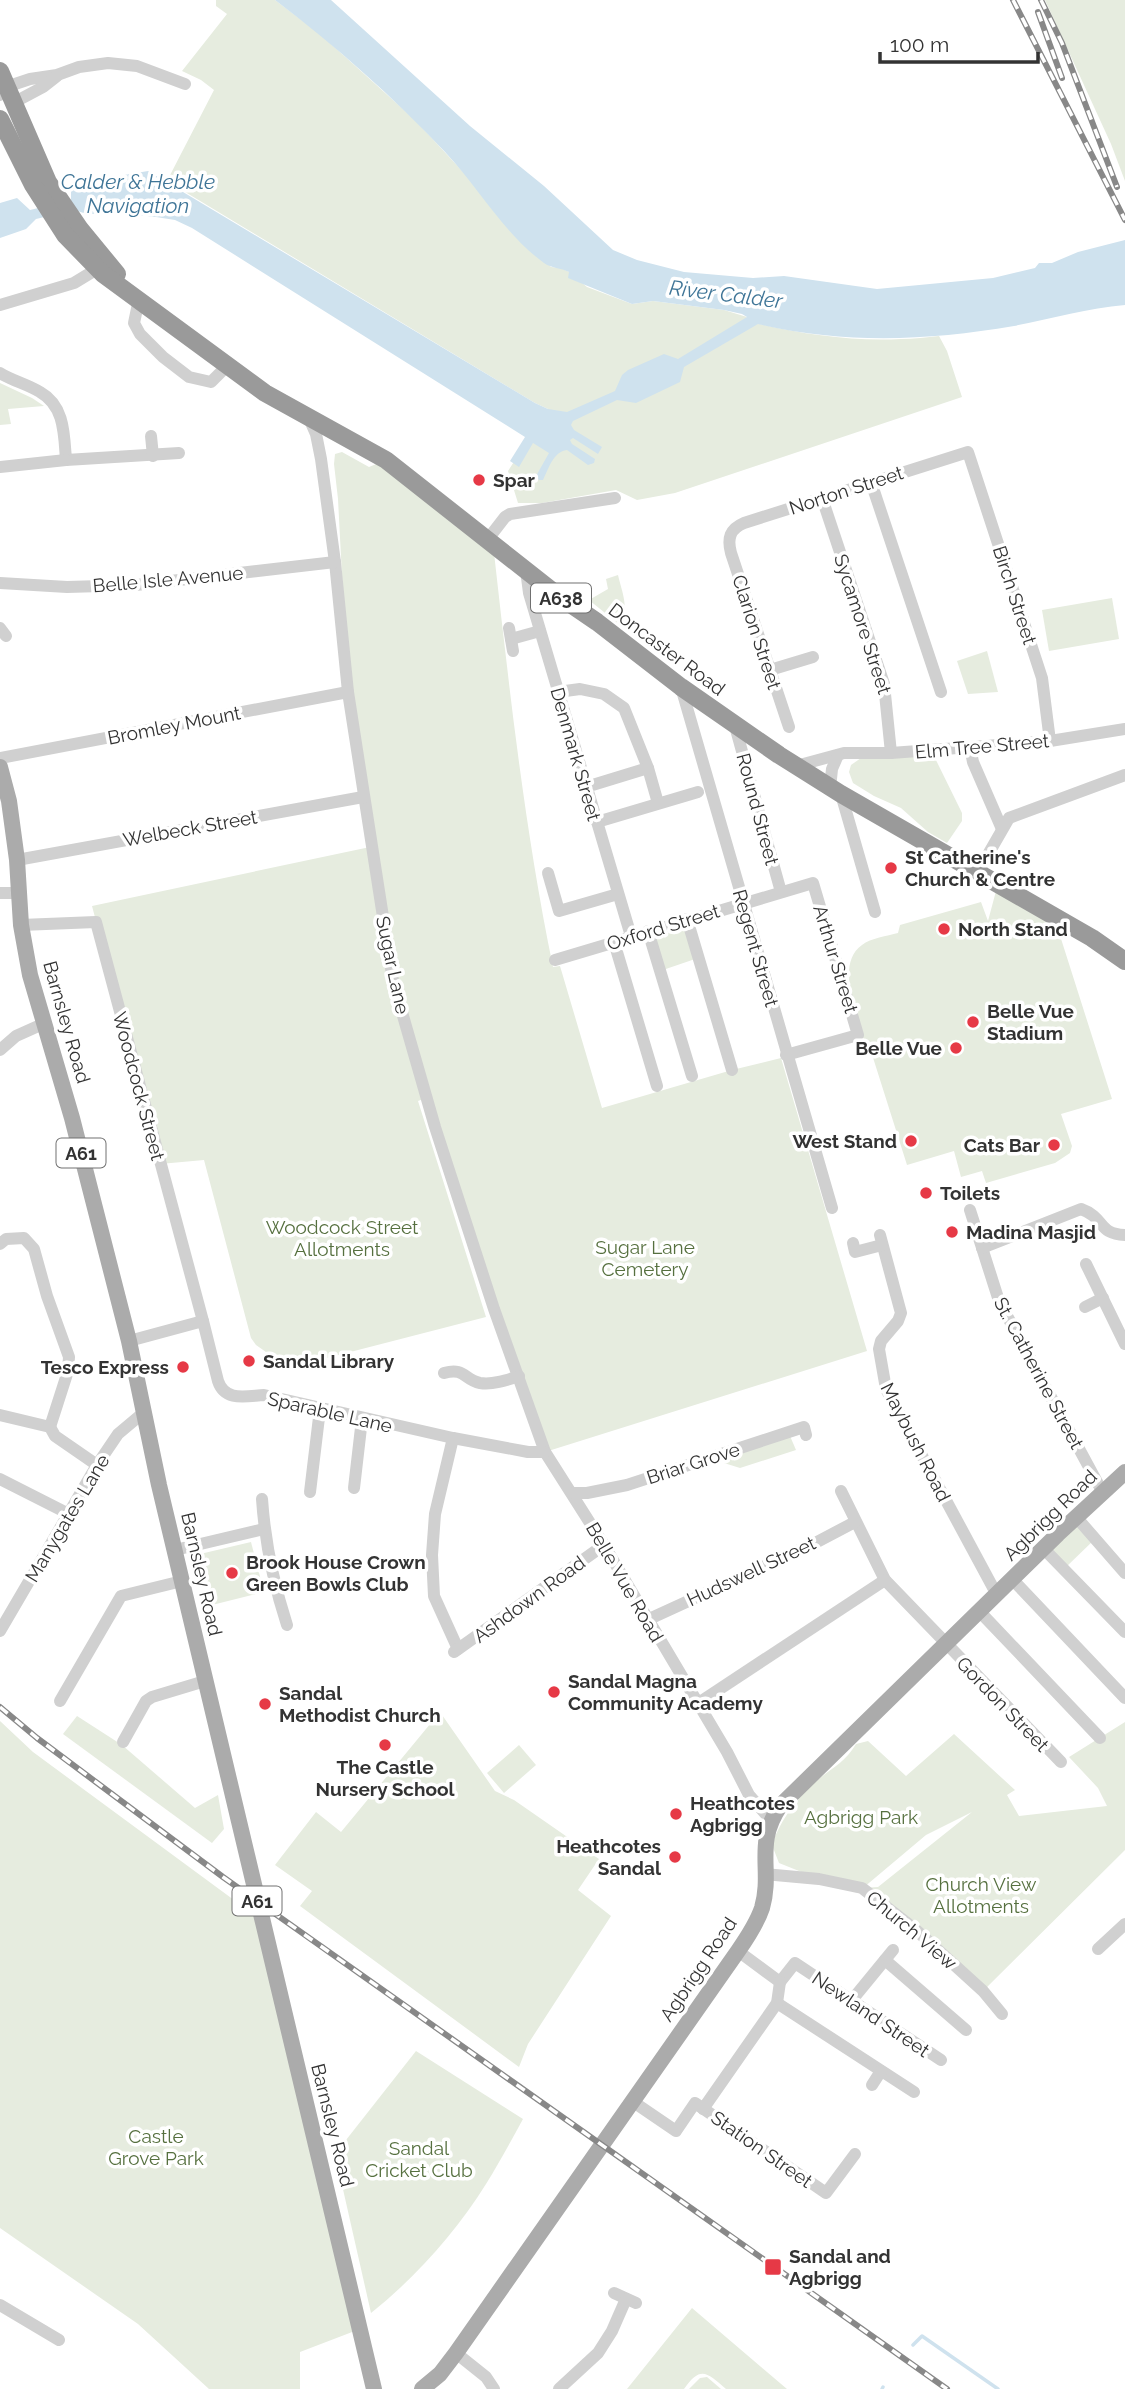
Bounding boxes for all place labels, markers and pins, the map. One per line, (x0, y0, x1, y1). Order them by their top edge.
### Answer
place label: Spar (493, 469, 536, 491)
marker: Spar (471, 472, 487, 488)
place label: St Catherine's Church & Centre (905, 846, 1055, 890)
marker: St Catherine's Church & Centre (883, 860, 899, 876)
place label: North Stand (958, 918, 1068, 940)
marker: North Stand (936, 921, 952, 937)
place label: Belle Vue Stadium (987, 1000, 1074, 1044)
marker: Belle Vue Stadium (965, 1014, 981, 1030)
place label: Belle Vue (855, 1037, 942, 1059)
marker: Belle Vue (948, 1040, 964, 1056)
place label: West Stand (792, 1130, 897, 1152)
marker: West Stand (903, 1133, 919, 1149)
place label: Cats Bar (964, 1134, 1041, 1156)
marker: Cats Bar (1046, 1137, 1062, 1153)
place label: Toilets (940, 1182, 1000, 1204)
marker: Toilets (918, 1185, 934, 1201)
place label: Madina Masjid (966, 1221, 1096, 1243)
marker: Madina Masjid (944, 1224, 960, 1240)
place label: Sandal Library (263, 1350, 395, 1372)
marker: Sandal Library (241, 1353, 257, 1369)
place label: Tesco Express (41, 1356, 169, 1378)
marker: Tesco Express (175, 1359, 191, 1375)
place label: Brook House Crown Green Bowls Club (246, 1551, 426, 1595)
marker: Brook House Crown Green Bowls Club (224, 1565, 240, 1581)
place label: Sandal Magna Community Academy (568, 1670, 763, 1714)
place label: Sandal Methodist Church (279, 1682, 441, 1726)
marker: Sandal Magna Community Academy (546, 1684, 562, 1700)
marker: Sandal Methodist Church (257, 1696, 273, 1712)
marker: The Castle Nursery School (377, 1737, 393, 1753)
place label: The Castle Nursery School (315, 1756, 456, 1800)
place label: Heathcotes Agbrigg (690, 1792, 795, 1836)
marker: Heathcotes Agbrigg (668, 1806, 684, 1822)
place label: Heathcotes Sandal (556, 1835, 662, 1879)
marker: Heathcotes Sandal (667, 1849, 683, 1865)
place label: Sandal and Agbrigg (789, 2245, 891, 2289)
marker: Sandal and Agbrigg (763, 2257, 783, 2277)

